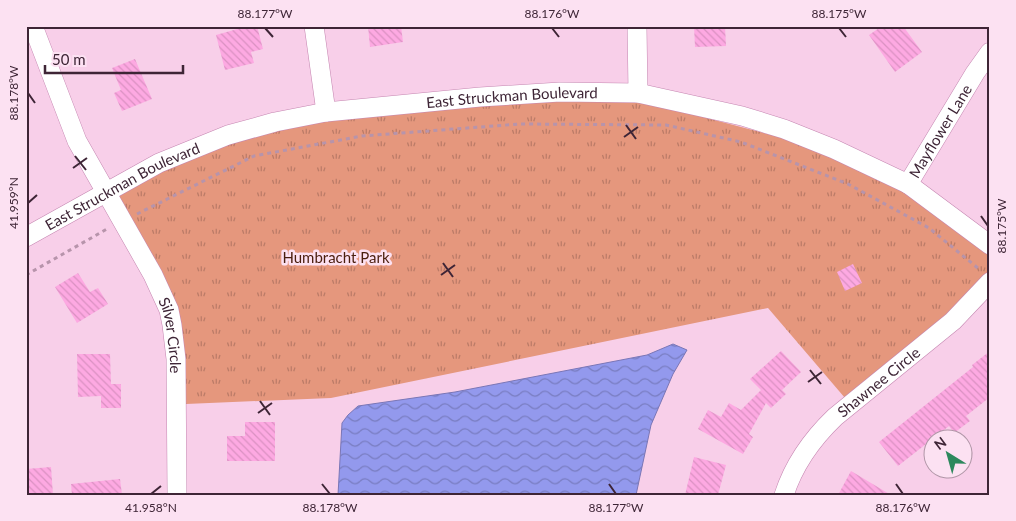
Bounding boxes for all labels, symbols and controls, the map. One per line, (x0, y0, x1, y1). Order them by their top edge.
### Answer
text: 88.177°W (237, 6, 293, 21)
text: 88.176°W (524, 6, 580, 21)
text: 88.175°W (811, 6, 867, 21)
scale bar (45, 42, 182, 74)
text: 50 m (52, 50, 86, 68)
text: 88.178°W (6, 65, 21, 121)
street label: Mayflower Lane (905, 81, 975, 181)
street label: East Struckman Boulevard (425, 83, 598, 111)
street label: East Struckman Boulevard (42, 139, 202, 234)
text: 41.959°N (6, 177, 21, 229)
text: 88.175°W (994, 198, 1009, 254)
park label: Humbracht Park (282, 248, 390, 266)
street label: Silver Circle (155, 294, 185, 374)
street label: Shawnee Circle (833, 343, 923, 421)
north arrow (924, 428, 974, 478)
text: N (930, 433, 949, 453)
text: 41.958°N (125, 500, 177, 515)
text: 88.178°W (302, 500, 358, 515)
text: 88.177°W (588, 500, 644, 515)
text: 88.176°W (875, 500, 931, 515)

